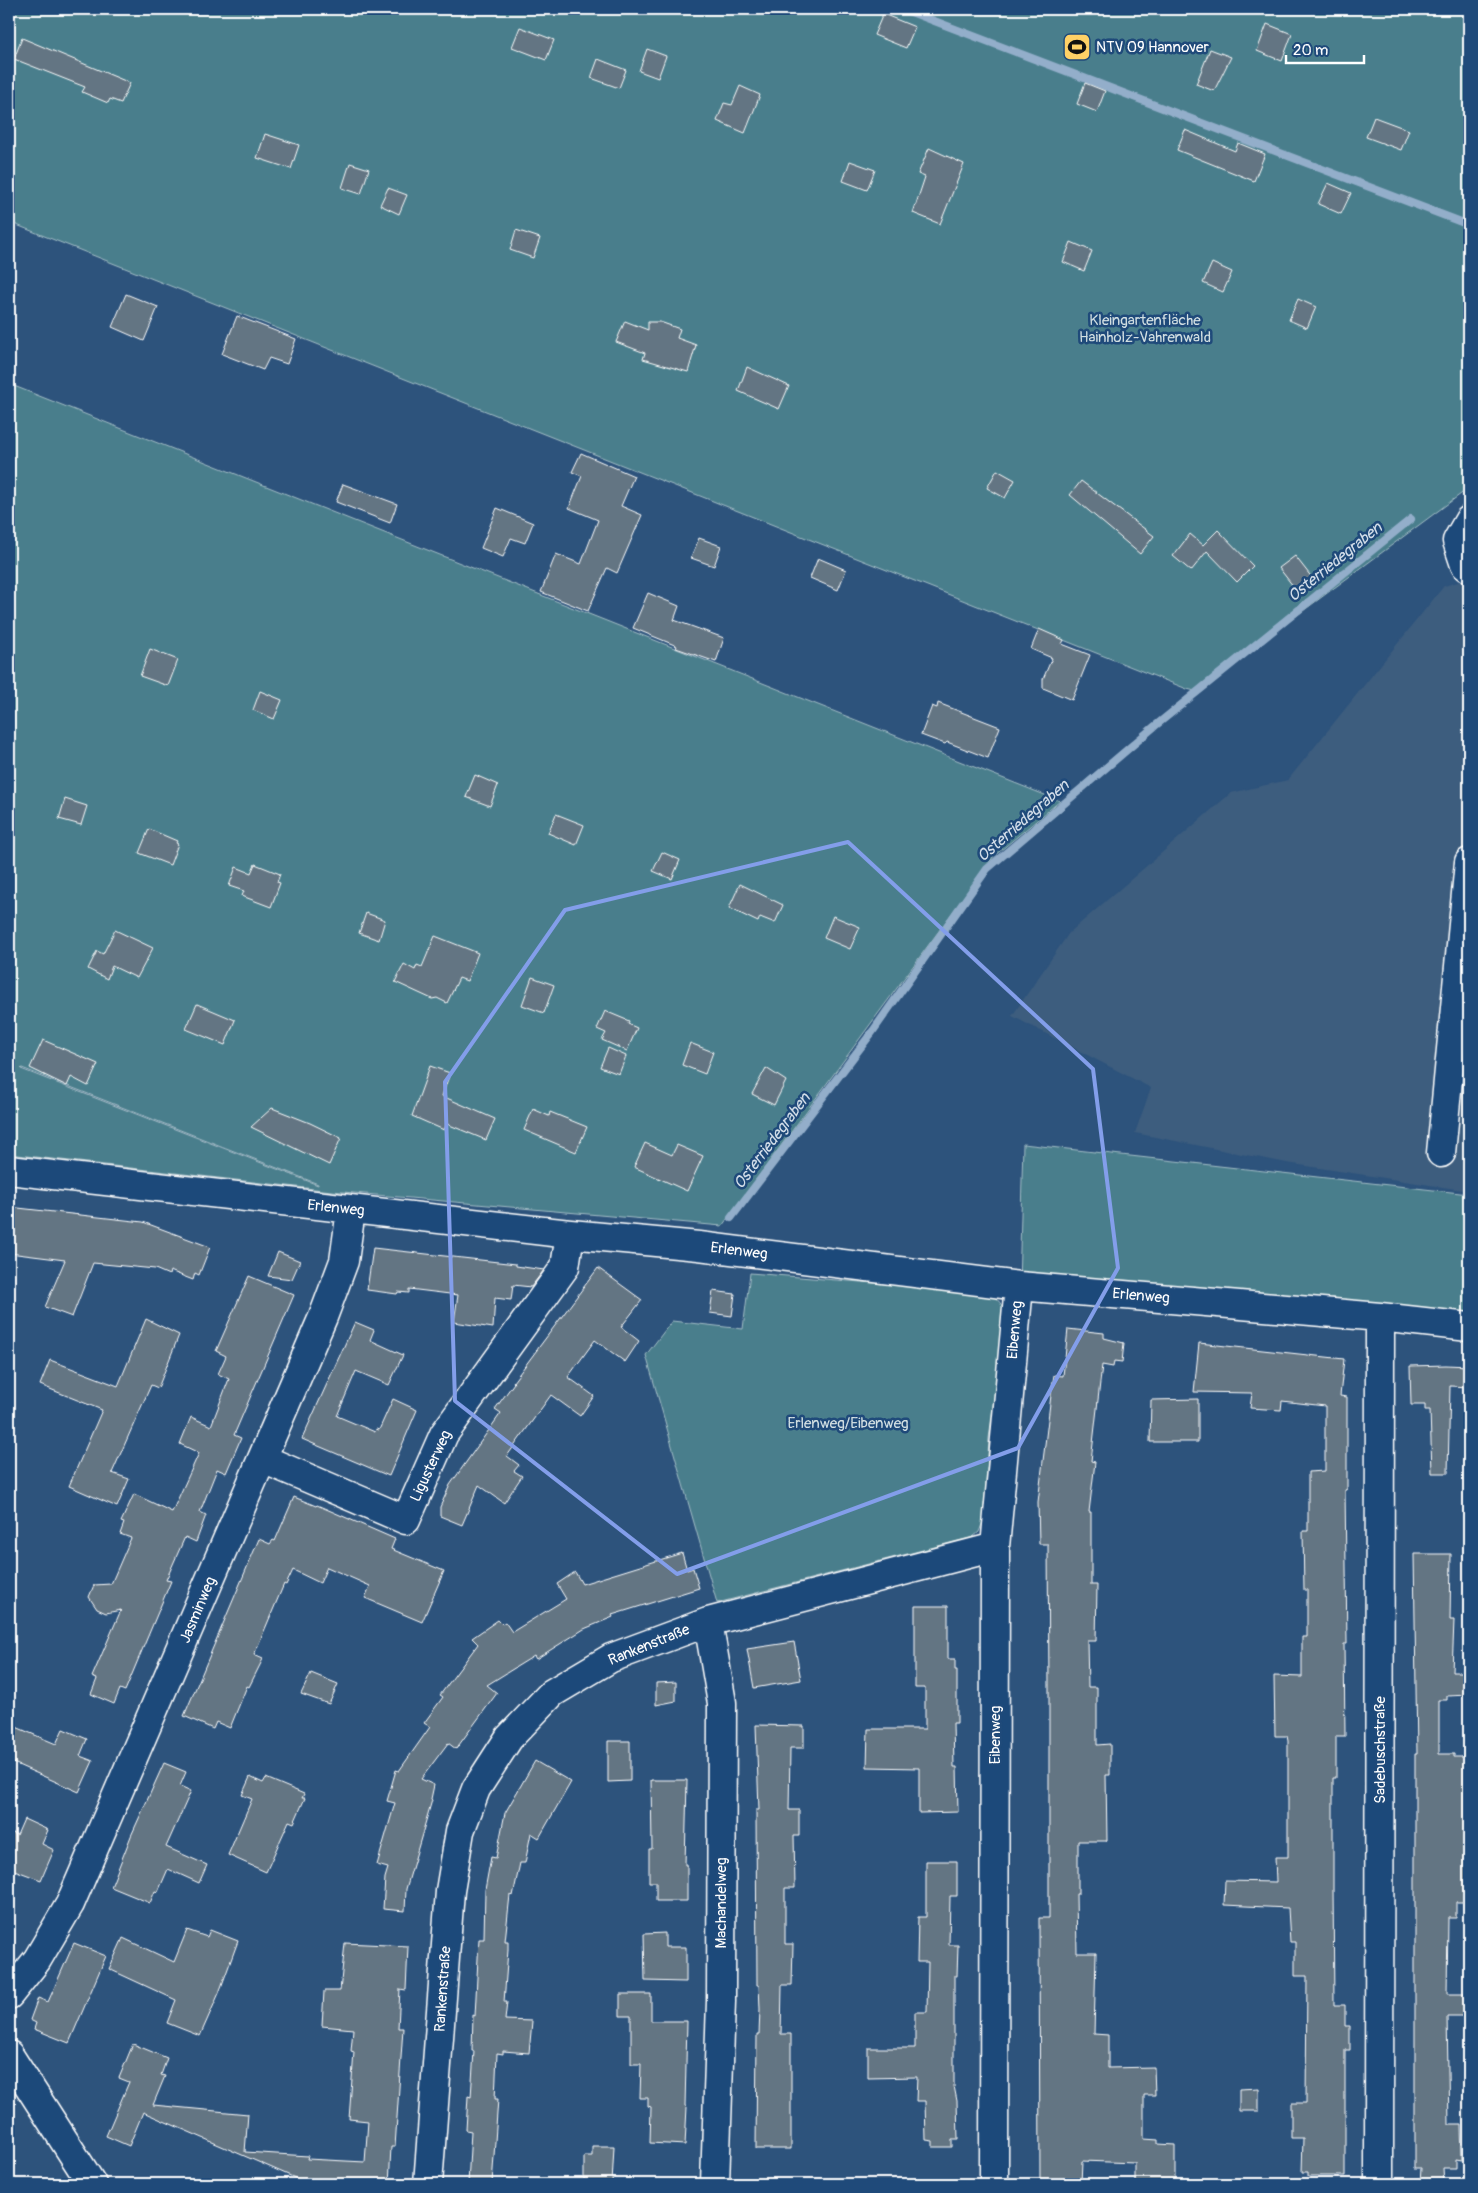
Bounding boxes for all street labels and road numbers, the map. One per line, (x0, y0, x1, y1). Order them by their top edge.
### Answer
street label: Erlenweg (306, 1196, 366, 1220)
street label: Erlenweg (709, 1238, 769, 1264)
street label: Erlenweg (1112, 1284, 1170, 1308)
street label: Eibenweg (1003, 1300, 1027, 1360)
street label: Ligusterweg (406, 1427, 456, 1505)
street label: Jasminweg (176, 1574, 220, 1646)
street label: Rankenstraße (606, 1620, 693, 1670)
street label: Sadebuschstraße (1371, 1696, 1390, 1804)
street label: Eibenweg (986, 1706, 1005, 1764)
street label: Machandelweg (712, 1858, 731, 1948)
street label: Rankenstraße (431, 1945, 456, 2033)

